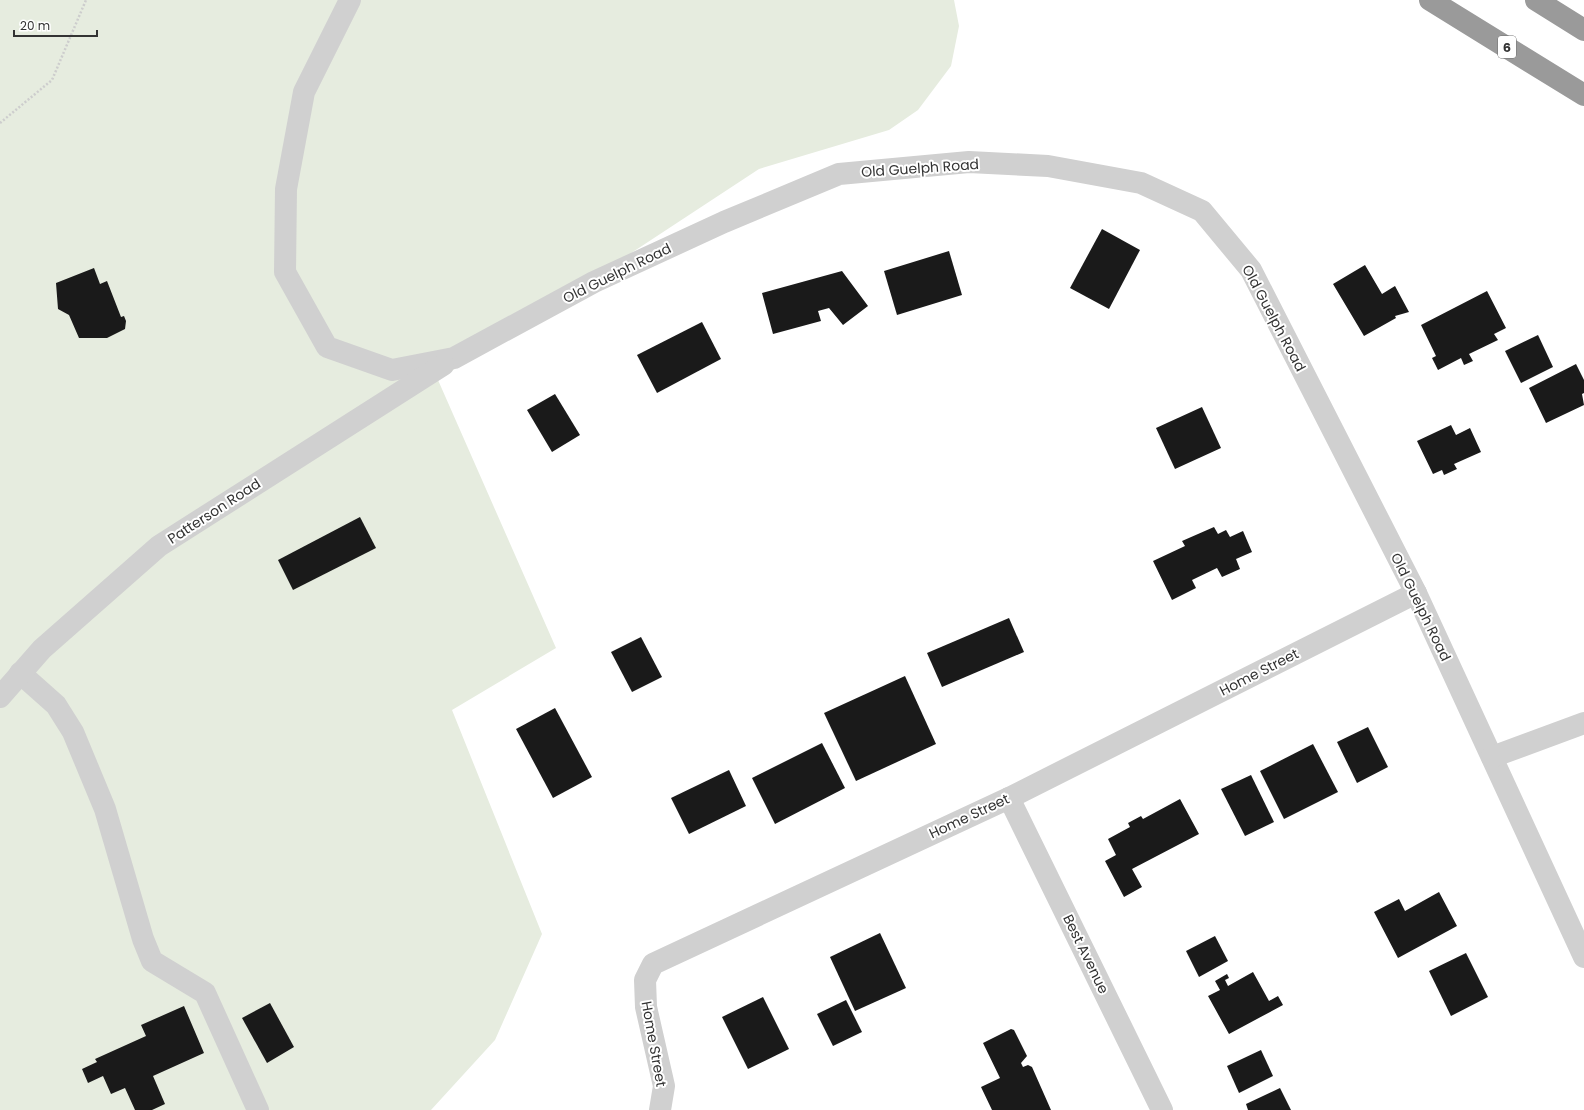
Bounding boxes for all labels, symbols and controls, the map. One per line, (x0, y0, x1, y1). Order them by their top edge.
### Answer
scale bar (14, 12, 97, 38)
text: 20 m (20, 17, 50, 34)
road number: 6 (1498, 36, 1516, 58)
street label: Old Guelph Road (860, 154, 980, 182)
street label: Old Guelph Road (560, 238, 674, 308)
street label: Old Guelph Road (1237, 261, 1311, 375)
street label: Patterson Road (164, 473, 264, 549)
street label: Old Guelph Road (1386, 550, 1456, 664)
street label: Home Street (1216, 643, 1302, 701)
street label: Home Street (926, 789, 1012, 843)
street label: Best Avenue (1058, 911, 1114, 997)
street label: Home Street (637, 1000, 671, 1088)

